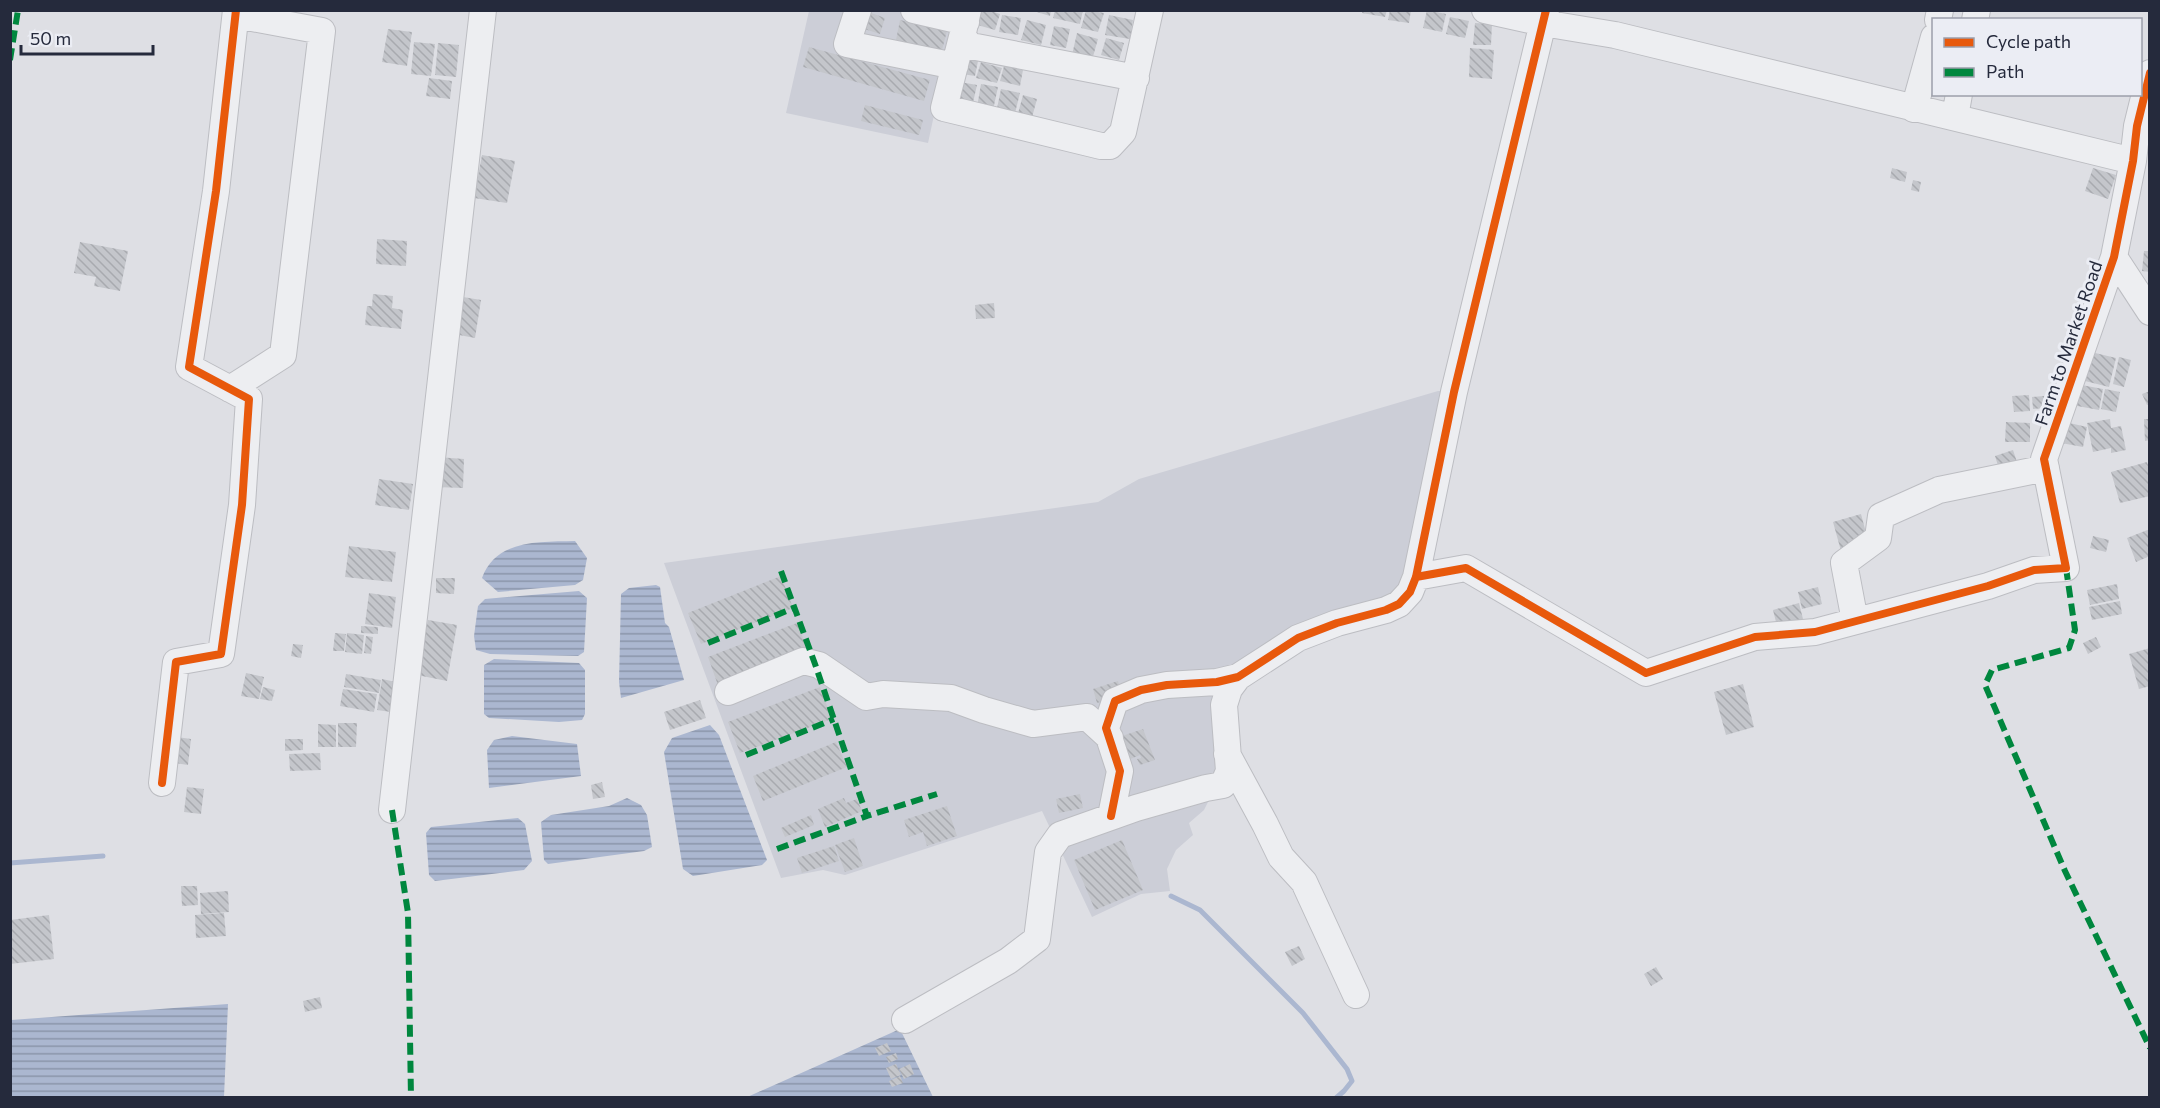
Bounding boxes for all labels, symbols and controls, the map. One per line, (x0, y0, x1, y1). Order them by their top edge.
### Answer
scale bar (21, 18, 153, 56)
legend (1932, 18, 2142, 96)
text: 50 m (30, 27, 71, 49)
text: Cycle path (1986, 30, 2071, 52)
text: Path (1986, 60, 2024, 82)
street label: Farm to Market Road (2030, 258, 2106, 428)

